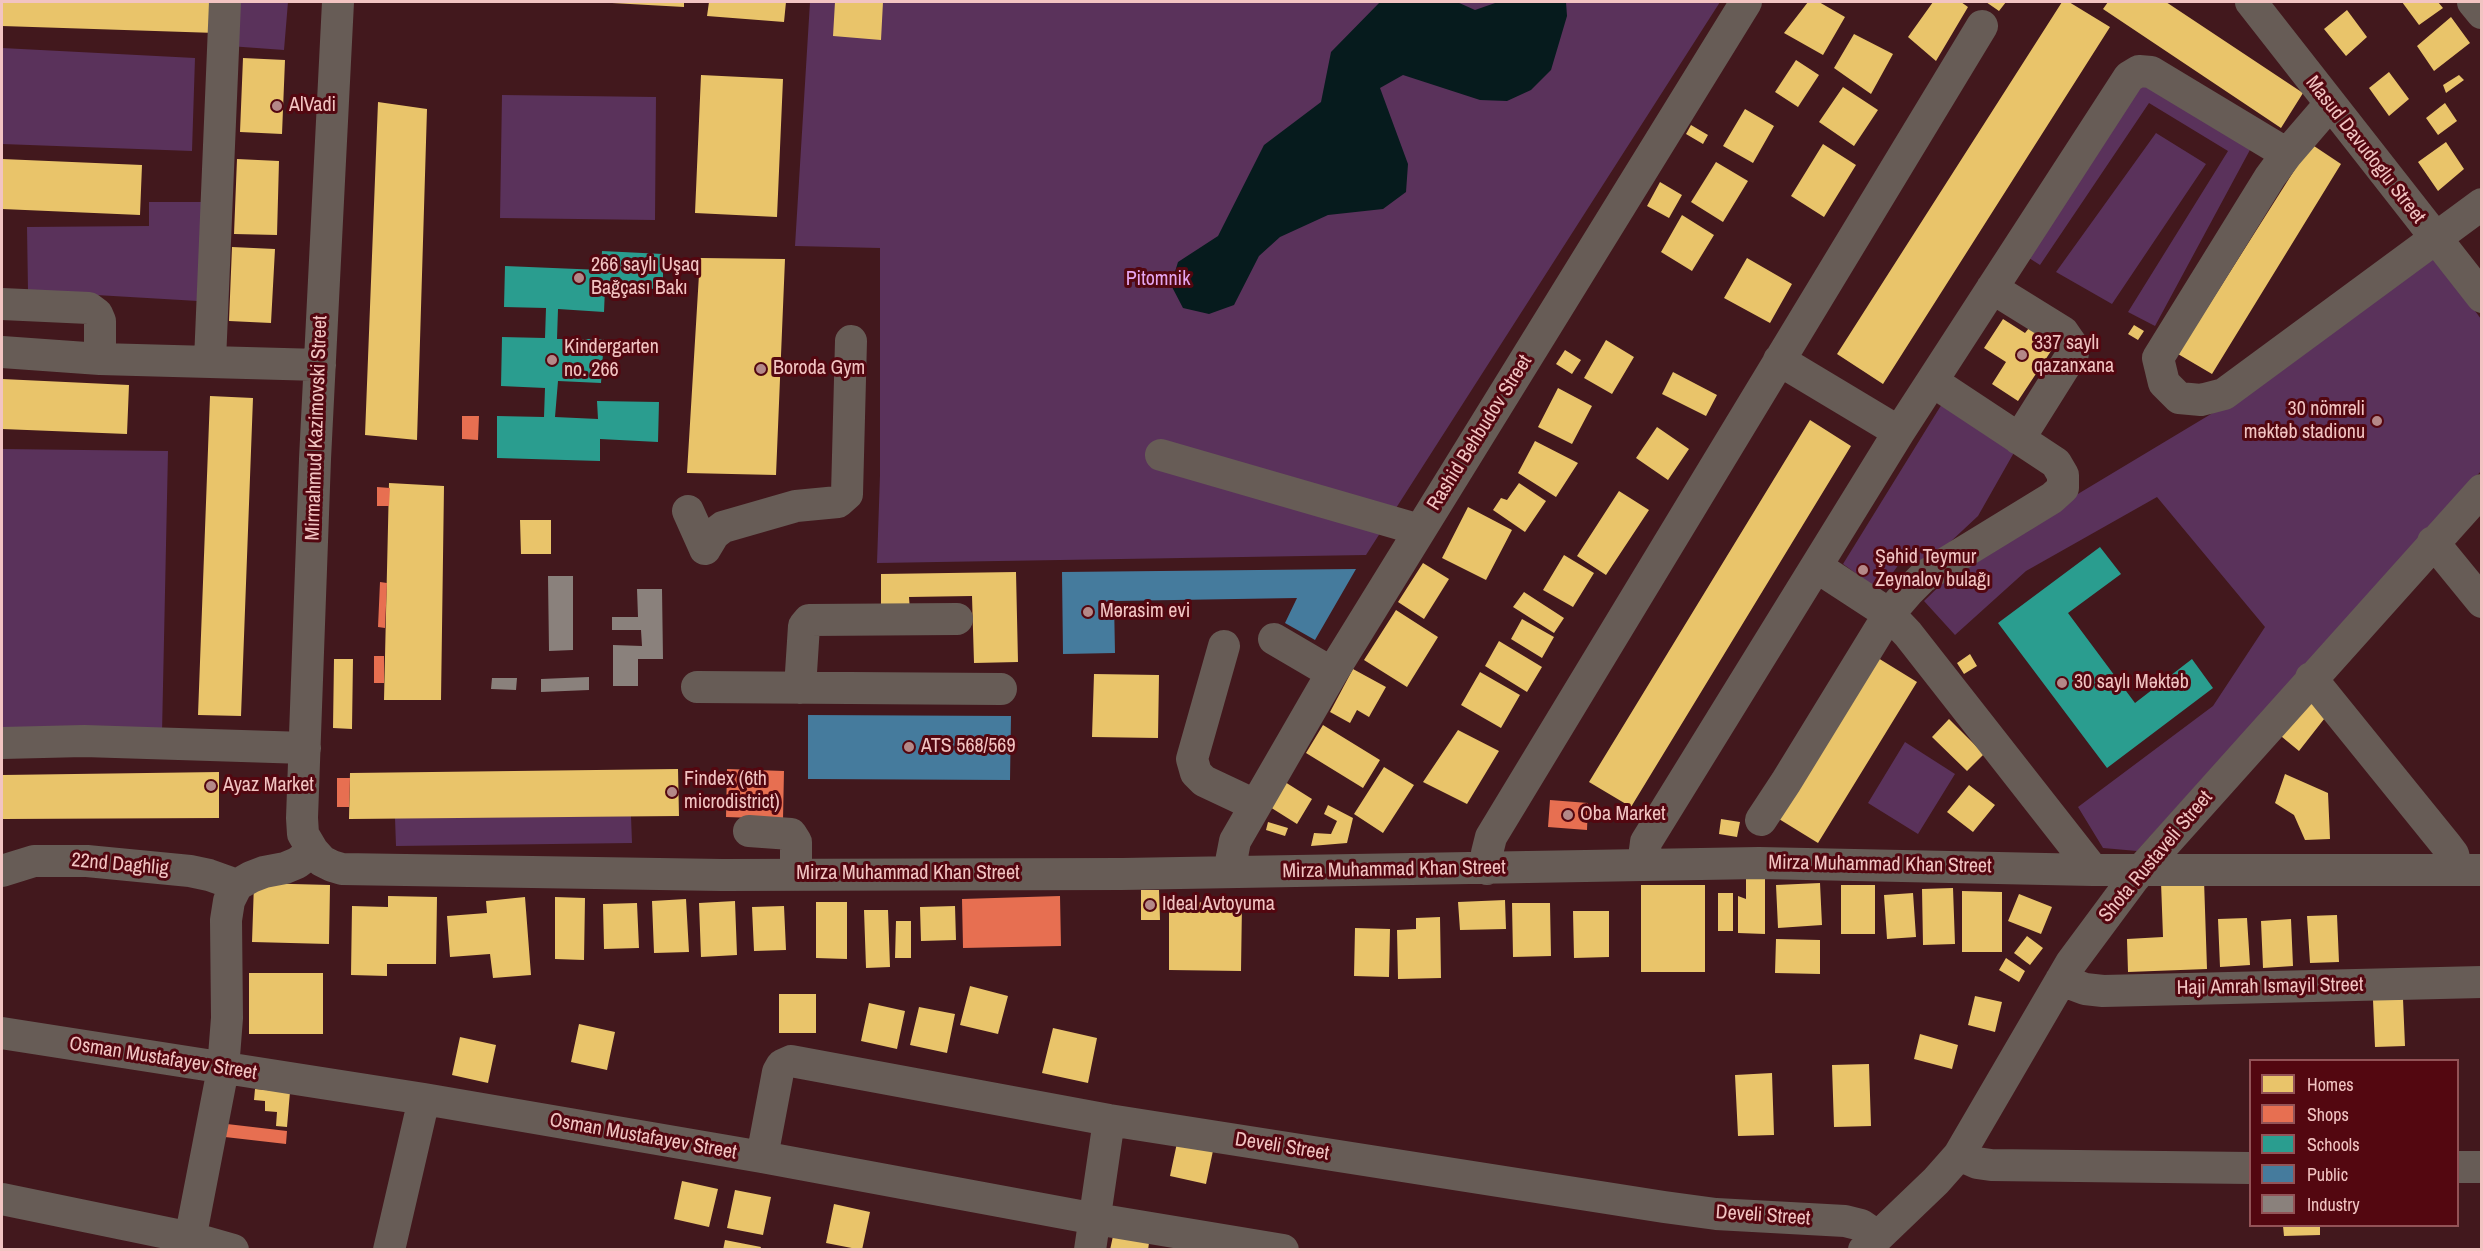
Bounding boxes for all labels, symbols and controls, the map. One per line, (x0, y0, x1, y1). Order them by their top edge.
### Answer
street label: Masud Davudoglu Street (2300, 71, 2430, 229)
place label: AlVadi (289, 94, 336, 118)
marker: AlVadi (270, 99, 284, 113)
place label: 266 saylı Uşaq Bağçası Bakı (591, 254, 699, 301)
park label: Pitomnik (1126, 268, 1190, 292)
marker: 266 saylı Uşaq Bağçası Bakı (572, 271, 586, 285)
street label: Mirmahmud Kazimovski Street (301, 315, 333, 541)
place label: 337 saylı qazanxana (2034, 332, 2114, 379)
place label: Kindergarten no. 266 (564, 336, 659, 383)
marker: 337 saylı qazanxana (2015, 348, 2029, 362)
street label: Rashid Behbudov Street (1422, 351, 1538, 515)
marker: Kindergarten no. 266 (545, 353, 559, 367)
place label: Boroda Gym (773, 357, 865, 381)
marker: Boroda Gym (754, 362, 768, 376)
place label: 30 nömrəli məktəb stadionu (2244, 398, 2365, 445)
marker: 30 nömrəli məktəb stadionu (2370, 414, 2384, 428)
place label: Şəhid Teymur Zeynalov bulağı (1875, 546, 1991, 593)
marker: Şəhid Teymur Zeynalov bulağı (1856, 563, 1870, 577)
place label: Mərasim evi (1100, 600, 1190, 624)
marker: Mərasim evi (1081, 605, 1095, 619)
place label: 30 saylı Məktəb (2074, 671, 2189, 695)
marker: 30 saylı Məktəb (2055, 676, 2069, 690)
place label: ATS 568/569 (921, 735, 1016, 759)
marker: ATS 568/569 (902, 740, 916, 754)
place label: Findex (6th microdistrict) (684, 768, 780, 815)
place label: Ayaz Market (223, 774, 314, 798)
marker: Ayaz Market (204, 779, 218, 793)
marker: Findex (6th microdistrict) (665, 785, 679, 799)
street label: Shota Rustaveli Street (2094, 786, 2218, 928)
place label: Oba Market (1580, 803, 1666, 827)
marker: Oba Market (1561, 808, 1575, 822)
street label: 22nd Daghlig (70, 849, 170, 881)
street label: Mirza Muhammad Khan Street (1768, 851, 1992, 879)
street label: Mirza Muhammad Khan Street (1282, 856, 1506, 884)
street label: Mirza Muhammad Khan Street (796, 862, 1020, 886)
place label: Ideal Avtoyuma (1162, 893, 1275, 917)
marker: Ideal Avtoyuma (1143, 898, 1157, 912)
street label: Haji Amrah Ismayil Street (2176, 973, 2364, 1001)
street label: Osman Mustafayev Street (67, 1032, 259, 1086)
legend (2249, 1059, 2459, 1227)
text: Homes (2307, 1072, 2354, 1097)
text: Shops (2307, 1102, 2349, 1127)
street label: Osman Mustafayev Street (548, 1109, 738, 1165)
street label: Develi Street (1233, 1128, 1331, 1166)
text: Schools (2307, 1132, 2360, 1157)
text: Public (2307, 1162, 2348, 1187)
text: Industry (2307, 1192, 2360, 1217)
street label: Develi Street (1715, 1201, 1811, 1231)

